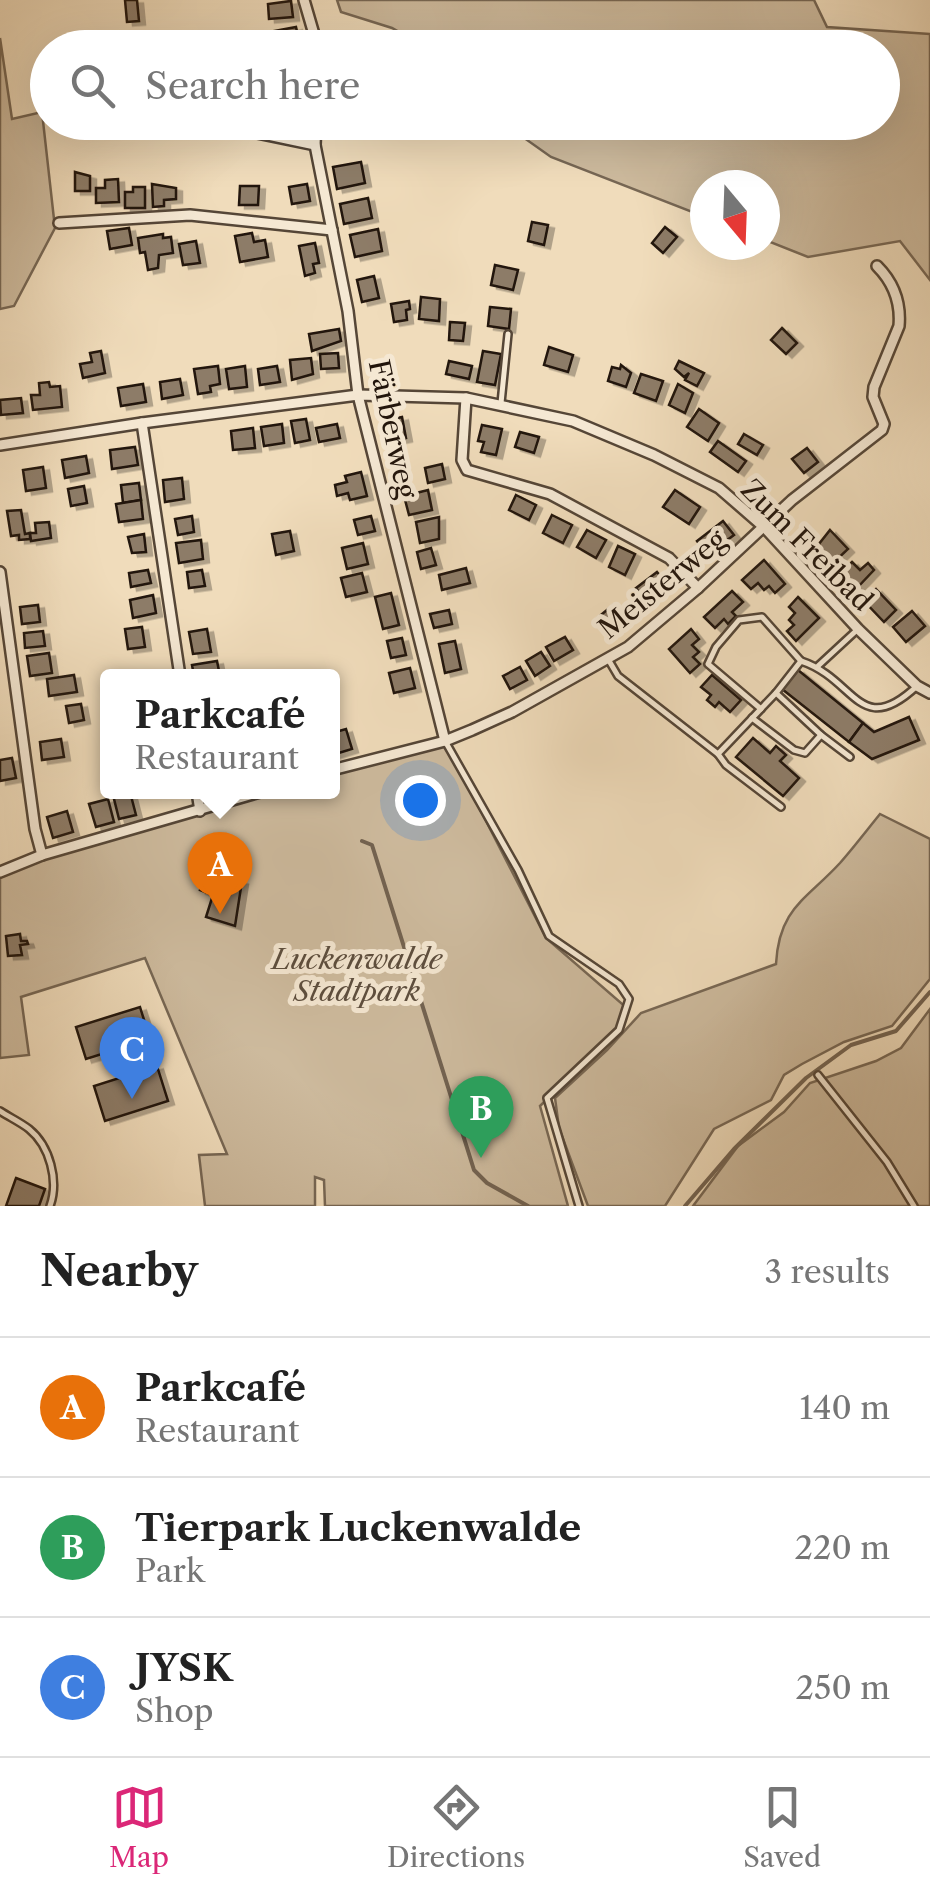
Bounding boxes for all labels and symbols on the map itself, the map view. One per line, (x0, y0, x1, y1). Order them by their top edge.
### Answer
north arrow (690, 170, 780, 260)
street label: Färberweg (362, 356, 424, 502)
street label: Zum Freibad (734, 472, 880, 618)
street label: Meisterweg (591, 522, 733, 646)
your location (395, 775, 446, 826)
pin: A (188, 832, 252, 914)
park label: Luckenwalde Stadtpark (270, 942, 444, 1008)
pin: C (100, 1016, 164, 1099)
pin: B (448, 1076, 514, 1158)

